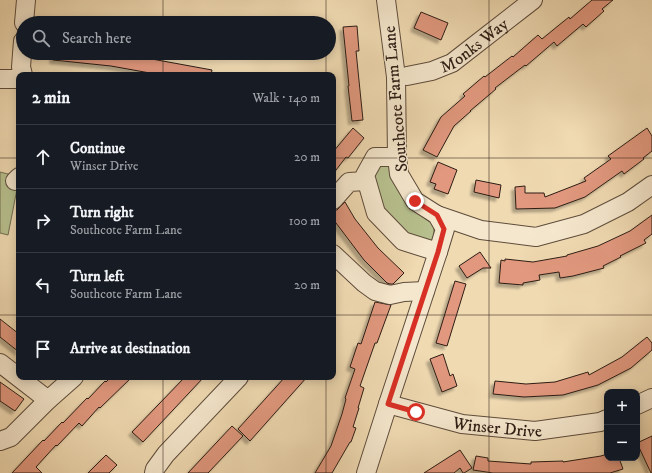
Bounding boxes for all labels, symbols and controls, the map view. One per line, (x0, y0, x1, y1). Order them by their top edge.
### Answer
street label: Monks Way (437, 13, 514, 79)
search box (16, 16, 336, 60)
street label: Southcote Farm Lane (379, 25, 413, 173)
icon: search (30, 27, 52, 49)
text: Search here (62, 29, 131, 48)
text: 2 min (32, 87, 70, 109)
text: Walk · 140 m (252, 90, 320, 106)
text: Continue (70, 139, 125, 158)
icon: ahead (32, 146, 54, 168)
text: 20 m (294, 149, 320, 165)
text: Winser Drive (70, 158, 138, 174)
route end (406, 192, 424, 210)
text: Turn right (70, 203, 133, 222)
icon: right (32, 210, 54, 232)
text: 100 m (289, 213, 320, 229)
text: Southcote Farm Lane (70, 222, 182, 238)
text: Turn left (70, 267, 124, 286)
icon: left (32, 274, 54, 296)
text: 20 m (294, 277, 320, 293)
text: Southcote Farm Lane (70, 286, 182, 302)
icon: arrive (32, 338, 54, 360)
text: Arrive at destination (70, 339, 190, 358)
map controls (604, 389, 640, 461)
button: + (604, 389, 640, 425)
route start (407, 403, 425, 421)
street label: Winser Drive (449, 412, 543, 443)
button: − (604, 425, 640, 461)

